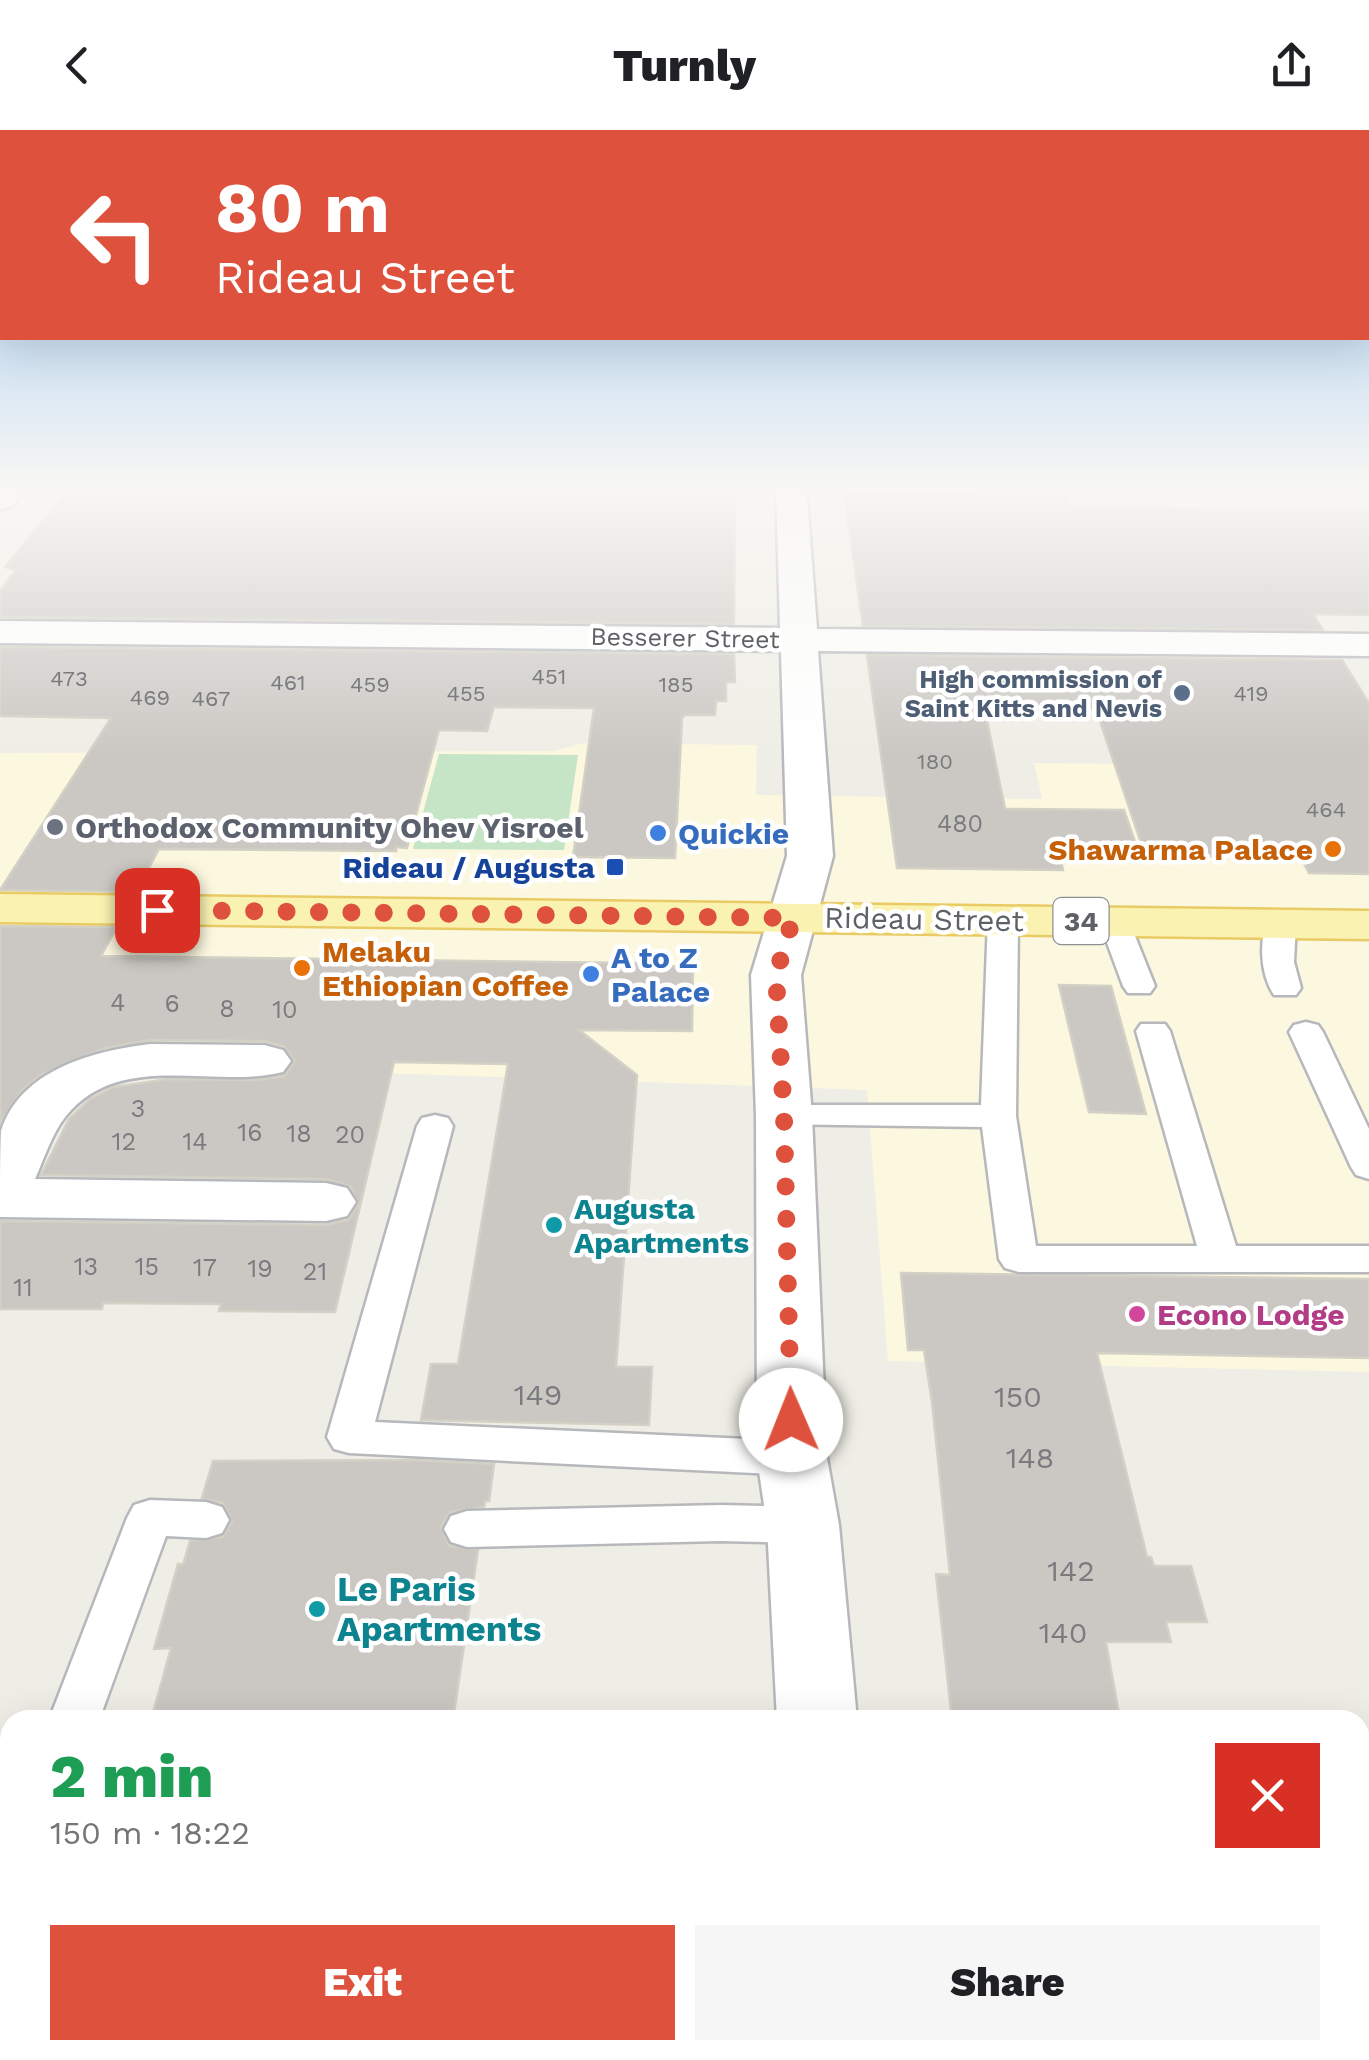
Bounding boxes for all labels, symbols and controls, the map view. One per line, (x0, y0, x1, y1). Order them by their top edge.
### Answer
icon: back (50, 38, 105, 93)
icon: share (1264, 38, 1319, 93)
text: Turnly (613, 39, 756, 92)
text: 80 m (215, 167, 390, 249)
icon: left (50, 170, 180, 300)
text: Rideau Street (215, 251, 515, 304)
street label: Besserer Street (590, 622, 780, 654)
house number: 451 (532, 664, 566, 689)
place label: High commission of Saint Kitts and Nevis (905, 665, 1163, 723)
house number: 473 (50, 666, 88, 691)
house number: 461 (270, 670, 306, 695)
house number: 459 (350, 672, 390, 697)
house number: 185 (659, 672, 693, 697)
house number: 455 (446, 681, 486, 706)
house number: 419 (1233, 681, 1269, 706)
marker: High commission of Saint Kitts and Nevis (1171, 682, 1193, 704)
house number: 469 (130, 685, 170, 710)
house number: 467 (192, 686, 230, 711)
house number: 180 (917, 749, 953, 774)
house number: 464 (1306, 797, 1346, 822)
house number: 480 (937, 809, 983, 838)
place label: Orthodox Community Ohev Yisroel (75, 810, 584, 845)
marker: Orthodox Community Ohev Yisroel (44, 816, 66, 838)
place label: Quickie (678, 816, 789, 851)
marker: Quickie (647, 822, 669, 844)
place label: Shawarma Palace (1048, 832, 1313, 867)
marker: Shawarma Palace (1322, 838, 1344, 860)
place label: Rideau / Augusta (342, 850, 596, 885)
marker: Rideau / Augusta (604, 856, 626, 878)
pin (115, 868, 200, 953)
icon: arrive (130, 883, 185, 938)
road number: 34 (1054, 898, 1108, 944)
street label: Rideau Street (824, 900, 1025, 938)
place label: Melaku Ethiopian Coffee (322, 934, 569, 1003)
place label: A to Z Palace (611, 940, 710, 1009)
marker: Melaku Ethiopian Coffee (291, 957, 313, 979)
marker: A to Z Palace (580, 963, 602, 985)
house number: 4 (110, 988, 126, 1017)
house number: 6 (164, 989, 180, 1018)
house number: 8 (219, 994, 235, 1023)
house number: 10 (272, 995, 298, 1024)
house number: 3 (131, 1094, 145, 1123)
house number: 16 (238, 1118, 262, 1147)
house number: 18 (286, 1119, 312, 1148)
house number: 20 (335, 1120, 365, 1149)
house number: 12 (112, 1127, 136, 1156)
house number: 14 (182, 1127, 208, 1156)
place label: Augusta Apartments (574, 1191, 749, 1260)
marker: Augusta Apartments (543, 1214, 565, 1236)
house number: 13 (74, 1252, 98, 1281)
house number: 15 (135, 1252, 159, 1281)
house number: 17 (193, 1253, 217, 1282)
house number: 19 (247, 1254, 273, 1283)
house number: 21 (303, 1257, 327, 1286)
house number: 11 (13, 1273, 33, 1302)
place label: Econo Lodge (1157, 1297, 1345, 1332)
marker: Econo Lodge (1126, 1303, 1148, 1325)
position arrow (739, 1368, 843, 1472)
house number: 149 (514, 1377, 562, 1412)
house number: 150 (994, 1379, 1042, 1414)
house number: 148 (1006, 1440, 1054, 1475)
house number: 142 (1047, 1553, 1095, 1588)
place label: Le Paris Apartments (337, 1568, 541, 1650)
marker: Le Paris Apartments (306, 1598, 328, 1620)
house number: 140 (1039, 1615, 1087, 1650)
text: 2 min (50, 1741, 214, 1812)
button: close (1215, 1743, 1320, 1848)
text: 150 m · 18:22 (50, 1814, 250, 1852)
button: Exit (50, 1925, 675, 2040)
button: Share (695, 1925, 1320, 2040)

